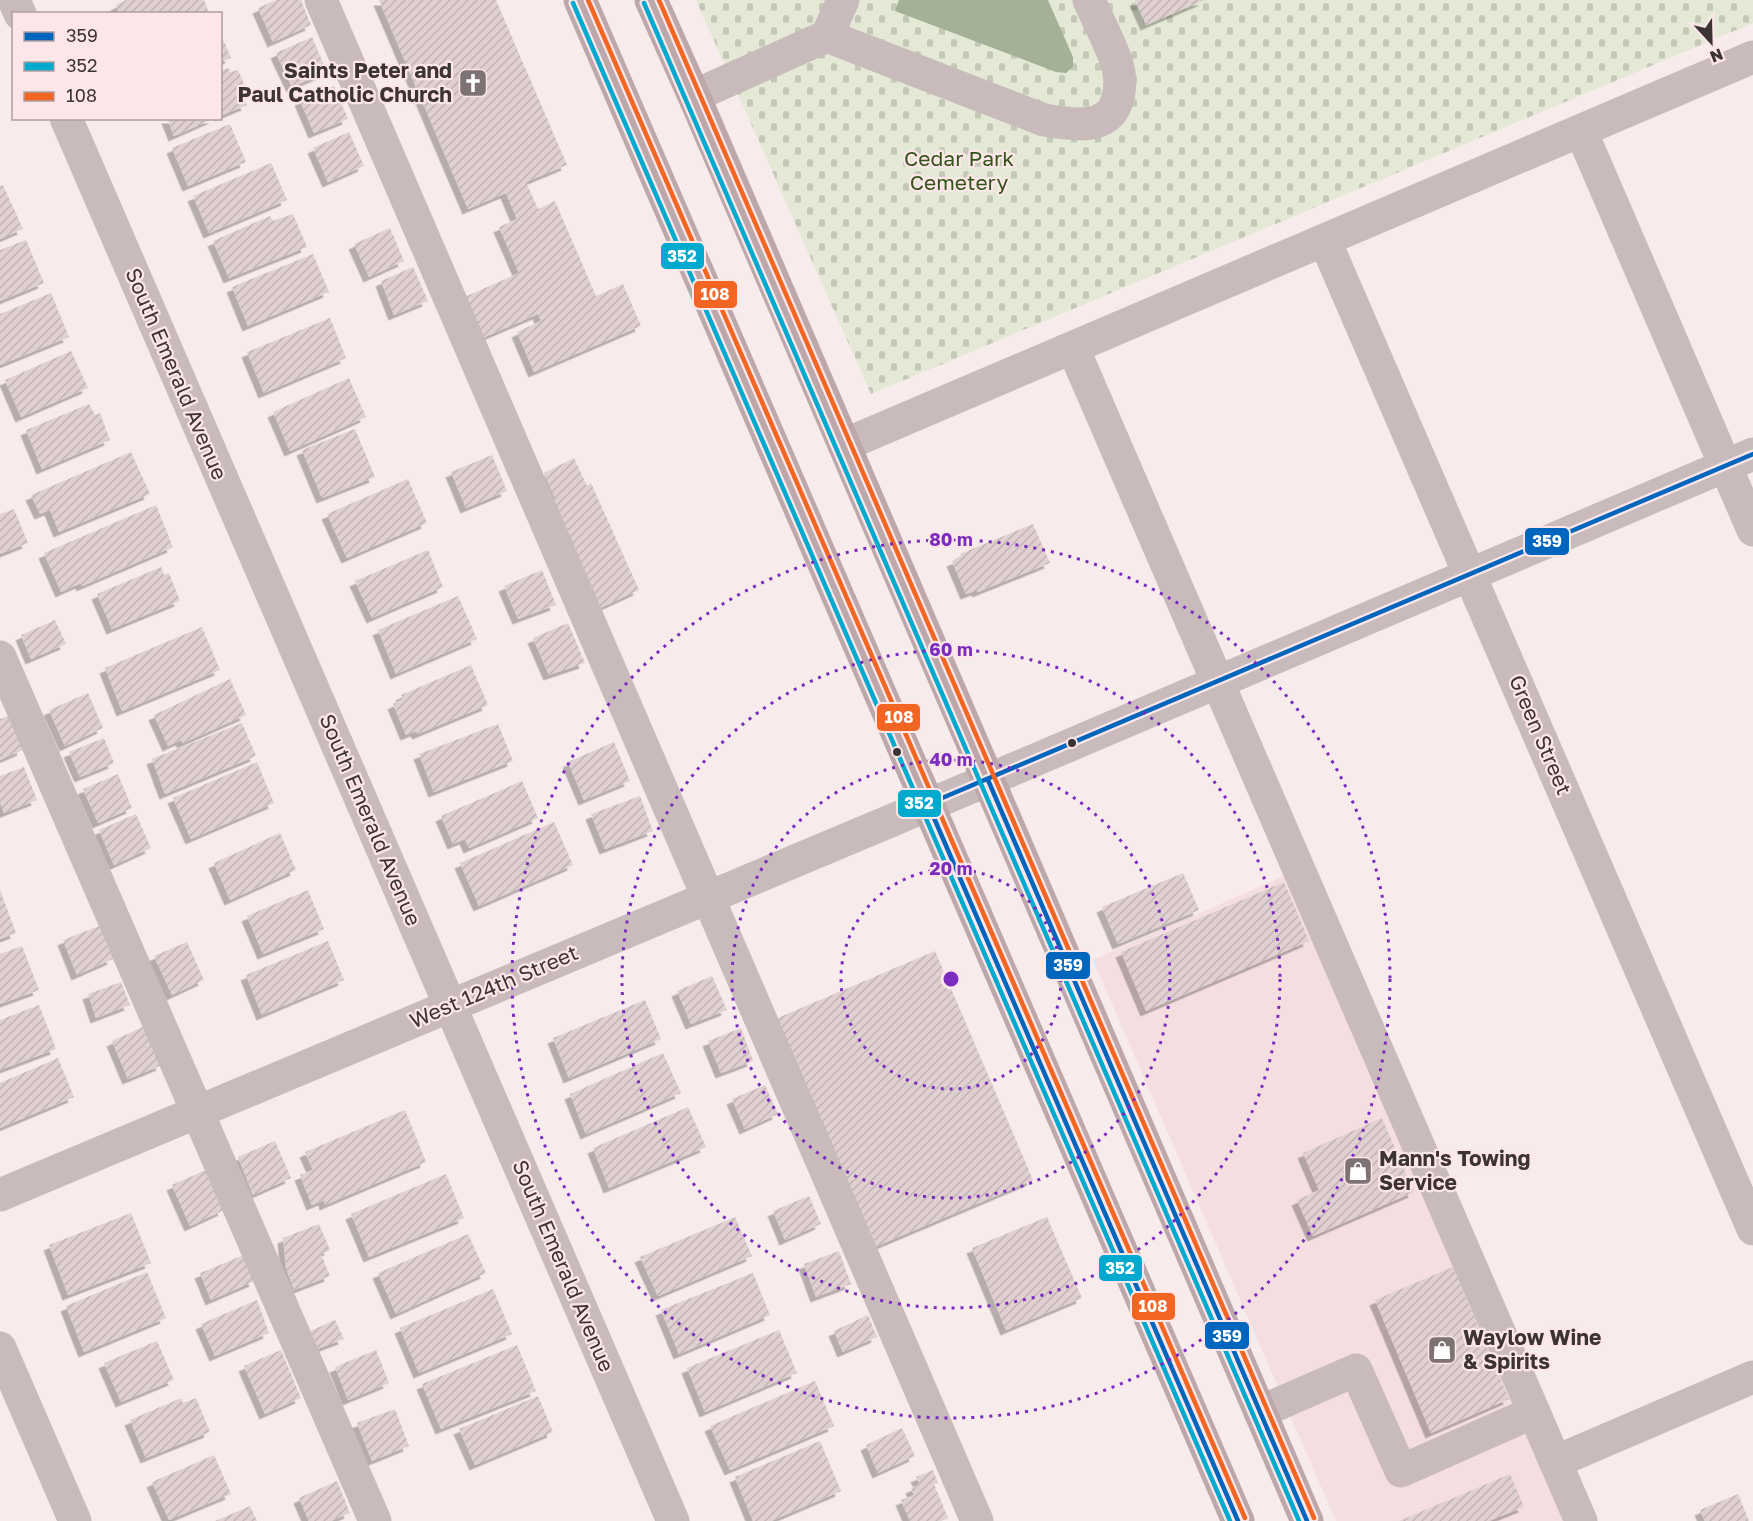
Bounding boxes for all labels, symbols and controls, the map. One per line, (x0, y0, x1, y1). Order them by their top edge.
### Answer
legend (12, 12, 222, 120)
north arrow (1681, 12, 1741, 72)
text: 359 (66, 24, 98, 46)
text: N (1707, 44, 1726, 67)
text: 352 (66, 54, 97, 76)
place label: Saints Peter and Paul Catholic Church (238, 57, 452, 107)
church icon: Saints Peter and Paul Catholic Church (457, 67, 489, 99)
text: 108 (66, 84, 97, 106)
park label: Cedar Park Cemetery (904, 145, 1014, 195)
line badge: 352 (660, 242, 705, 270)
text: 352 (667, 246, 697, 266)
street label: South Emerald Avenue (120, 264, 233, 483)
line badge: 108 (693, 280, 738, 309)
text: 108 (701, 284, 729, 304)
line badge: 359 (1524, 527, 1570, 556)
text: 80 m (929, 528, 973, 550)
text: 359 (1532, 531, 1562, 551)
text: 60 m (929, 638, 973, 660)
street label: Green Street (1504, 671, 1578, 798)
line badge: 108 (876, 703, 921, 732)
text: 108 (885, 707, 913, 727)
street label: South Emerald Avenue (314, 710, 427, 929)
unlabelled marker (1066, 737, 1078, 749)
unlabelled marker (891, 746, 903, 758)
text: 40 m (929, 748, 973, 770)
line badge: 352 (897, 789, 942, 818)
text: 352 (904, 793, 934, 813)
text: 20 m (930, 857, 972, 879)
street label: West 124th Street (406, 939, 582, 1033)
line badge: 359 (1045, 951, 1091, 980)
text: 359 (1053, 955, 1083, 975)
centre of rings (941, 969, 961, 989)
place label: Mann's Towing Service (1379, 1145, 1530, 1195)
shop icon: Mann's Towing Service (1342, 1155, 1374, 1187)
street label: South Emerald Avenue (507, 1156, 620, 1375)
line badge: 352 (1098, 1254, 1143, 1282)
text: 352 (1105, 1258, 1135, 1278)
line badge: 108 (1131, 1292, 1176, 1321)
text: 108 (1139, 1296, 1167, 1316)
line badge: 359 (1204, 1321, 1250, 1350)
place label: Waylow Wine & Spirits (1463, 1324, 1601, 1374)
text: 359 (1212, 1326, 1242, 1346)
shop icon: Waylow Wine & Spirits (1426, 1334, 1458, 1366)

